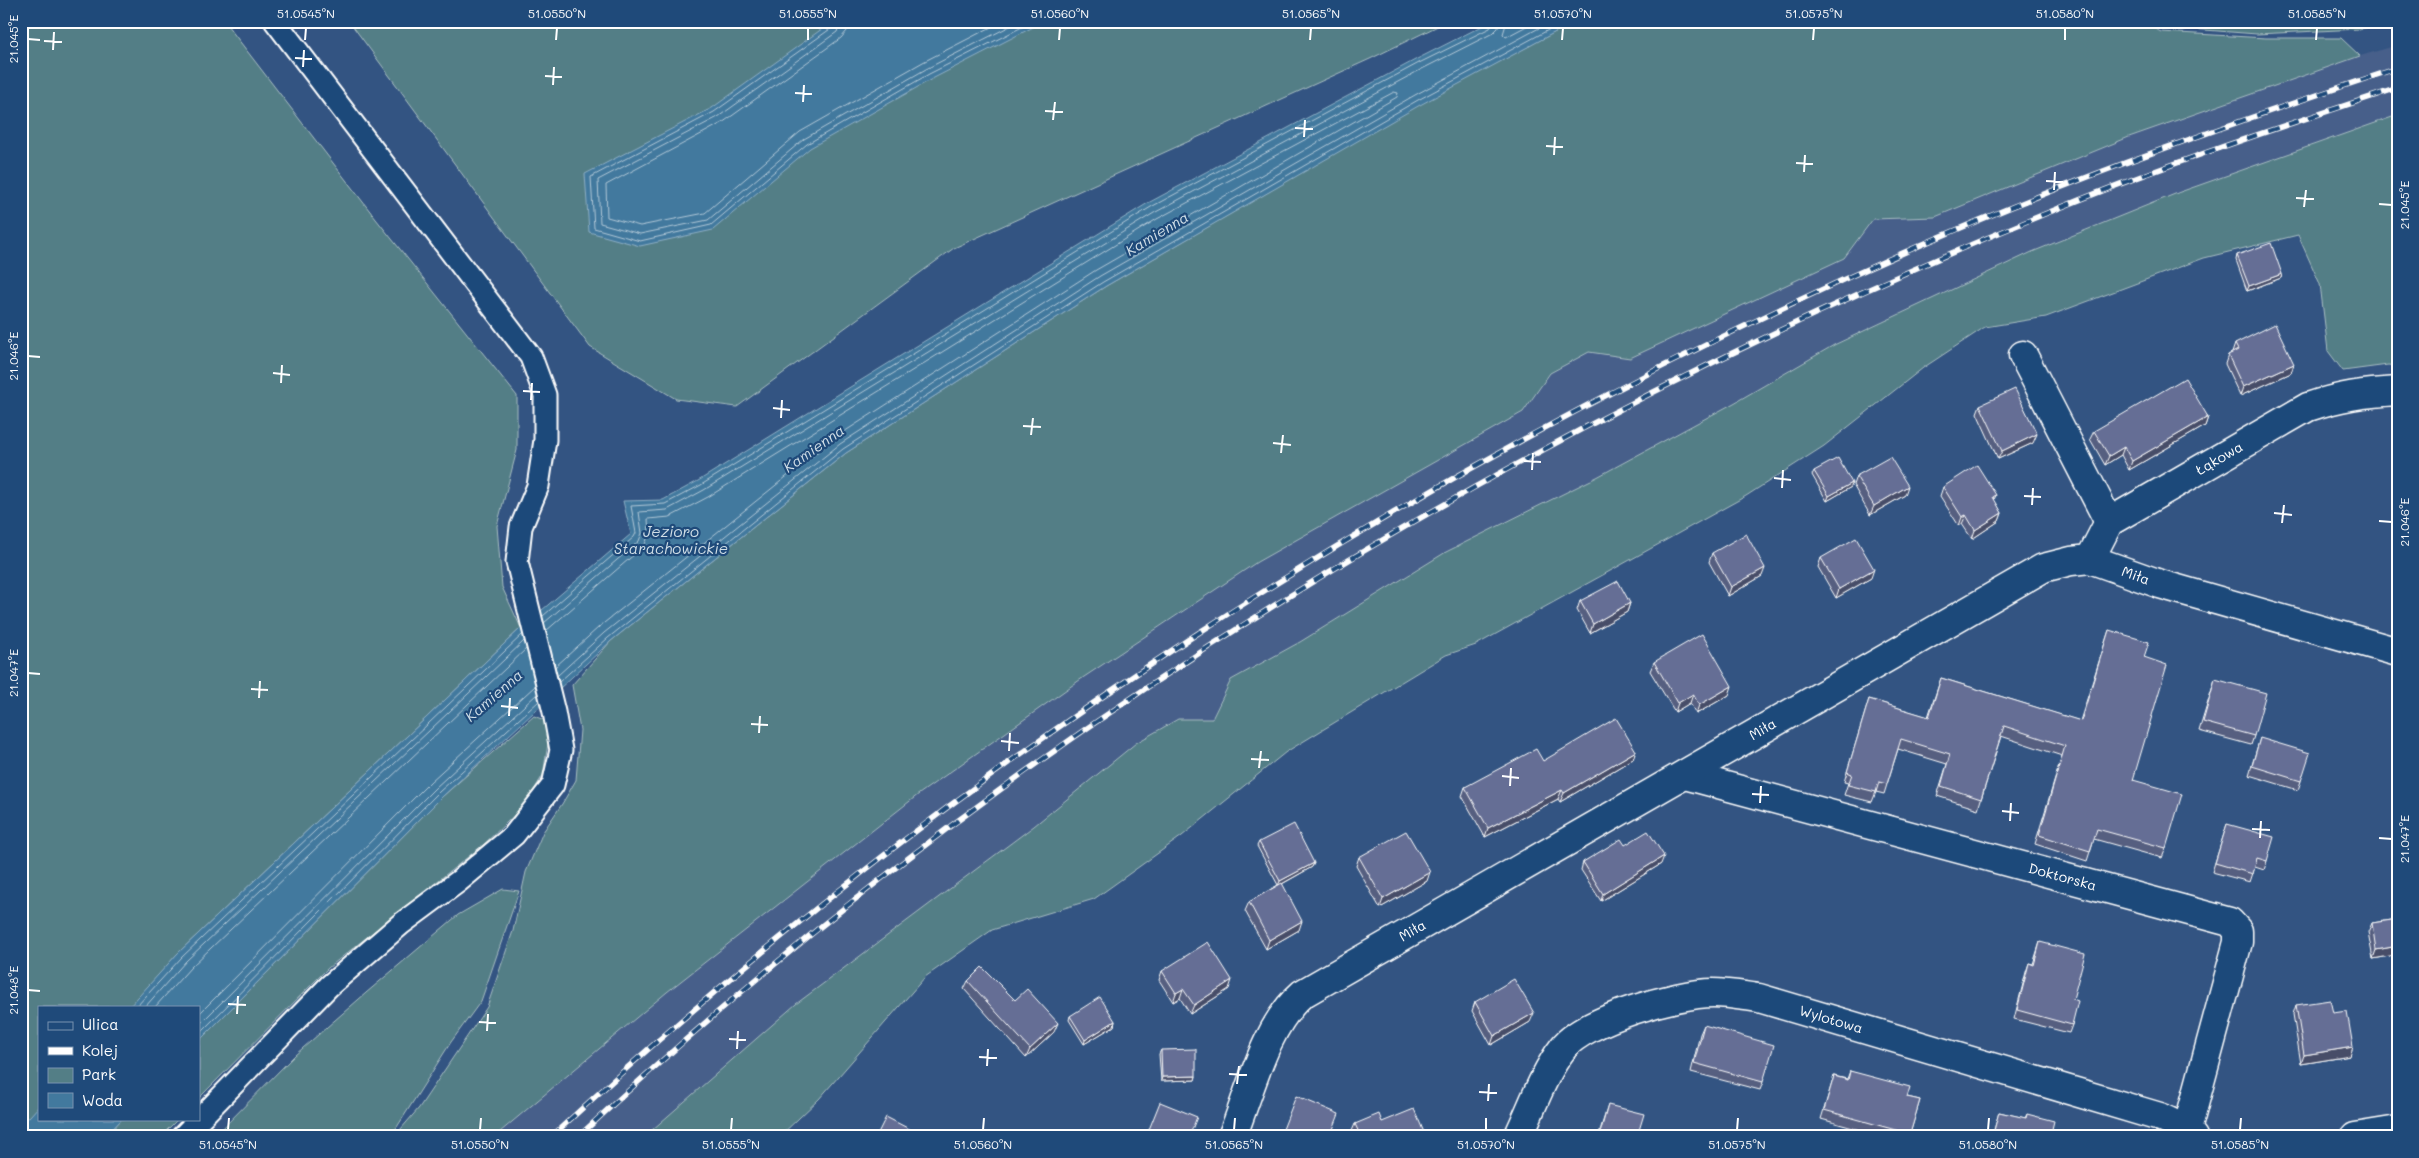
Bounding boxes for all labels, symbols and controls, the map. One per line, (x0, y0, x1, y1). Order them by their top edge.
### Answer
text: 51.0545°N (277, 5, 335, 21)
text: 51.0550°N (528, 5, 586, 21)
text: 51.0555°N (779, 5, 837, 21)
text: 51.0560°N (1031, 5, 1089, 21)
text: 51.0565°N (1282, 5, 1340, 21)
text: 51.0570°N (1534, 5, 1592, 21)
text: 51.0575°N (1785, 5, 1843, 21)
text: 51.0580°N (2036, 5, 2094, 21)
text: 51.0585°N (2288, 5, 2346, 21)
text: 21.045°E (5, 15, 21, 63)
text: 21.045°E (2396, 181, 2412, 229)
water label: Kamienna (1121, 206, 1192, 260)
text: 21.046°E (5, 331, 21, 380)
water label: Kamienna (779, 420, 848, 477)
street label: Łąkowa (2192, 437, 2246, 479)
text: 21.046°E (2396, 497, 2412, 546)
water label: Jezioro Starachowickie (614, 521, 728, 558)
street label: Miła (2119, 561, 2152, 589)
text: 21.047°E (5, 649, 21, 697)
water label: Kamienna (460, 665, 526, 726)
street label: Miła (1745, 713, 1779, 744)
text: 21.047°E (2396, 815, 2412, 863)
street label: Doktorska (2026, 858, 2099, 895)
street label: Miła (1395, 915, 1429, 946)
text: 21.048°E (5, 965, 21, 1014)
street label: Wylotowa (1797, 1000, 1865, 1037)
legend (38, 1006, 200, 1120)
text: Ulica (82, 1014, 119, 1034)
text: Kolej (82, 1040, 118, 1060)
text: Park (82, 1064, 116, 1084)
text: Woda (82, 1090, 123, 1110)
text: 51.0545°N (199, 1136, 257, 1152)
text: 51.0550°N (451, 1136, 509, 1152)
text: 51.0555°N (702, 1136, 760, 1152)
text: 51.0560°N (954, 1136, 1012, 1152)
text: 51.0565°N (1205, 1136, 1263, 1152)
text: 51.0570°N (1457, 1136, 1515, 1152)
text: 51.0575°N (1708, 1136, 1766, 1152)
text: 51.0580°N (1959, 1136, 2017, 1152)
text: 51.0585°N (2211, 1136, 2269, 1152)

